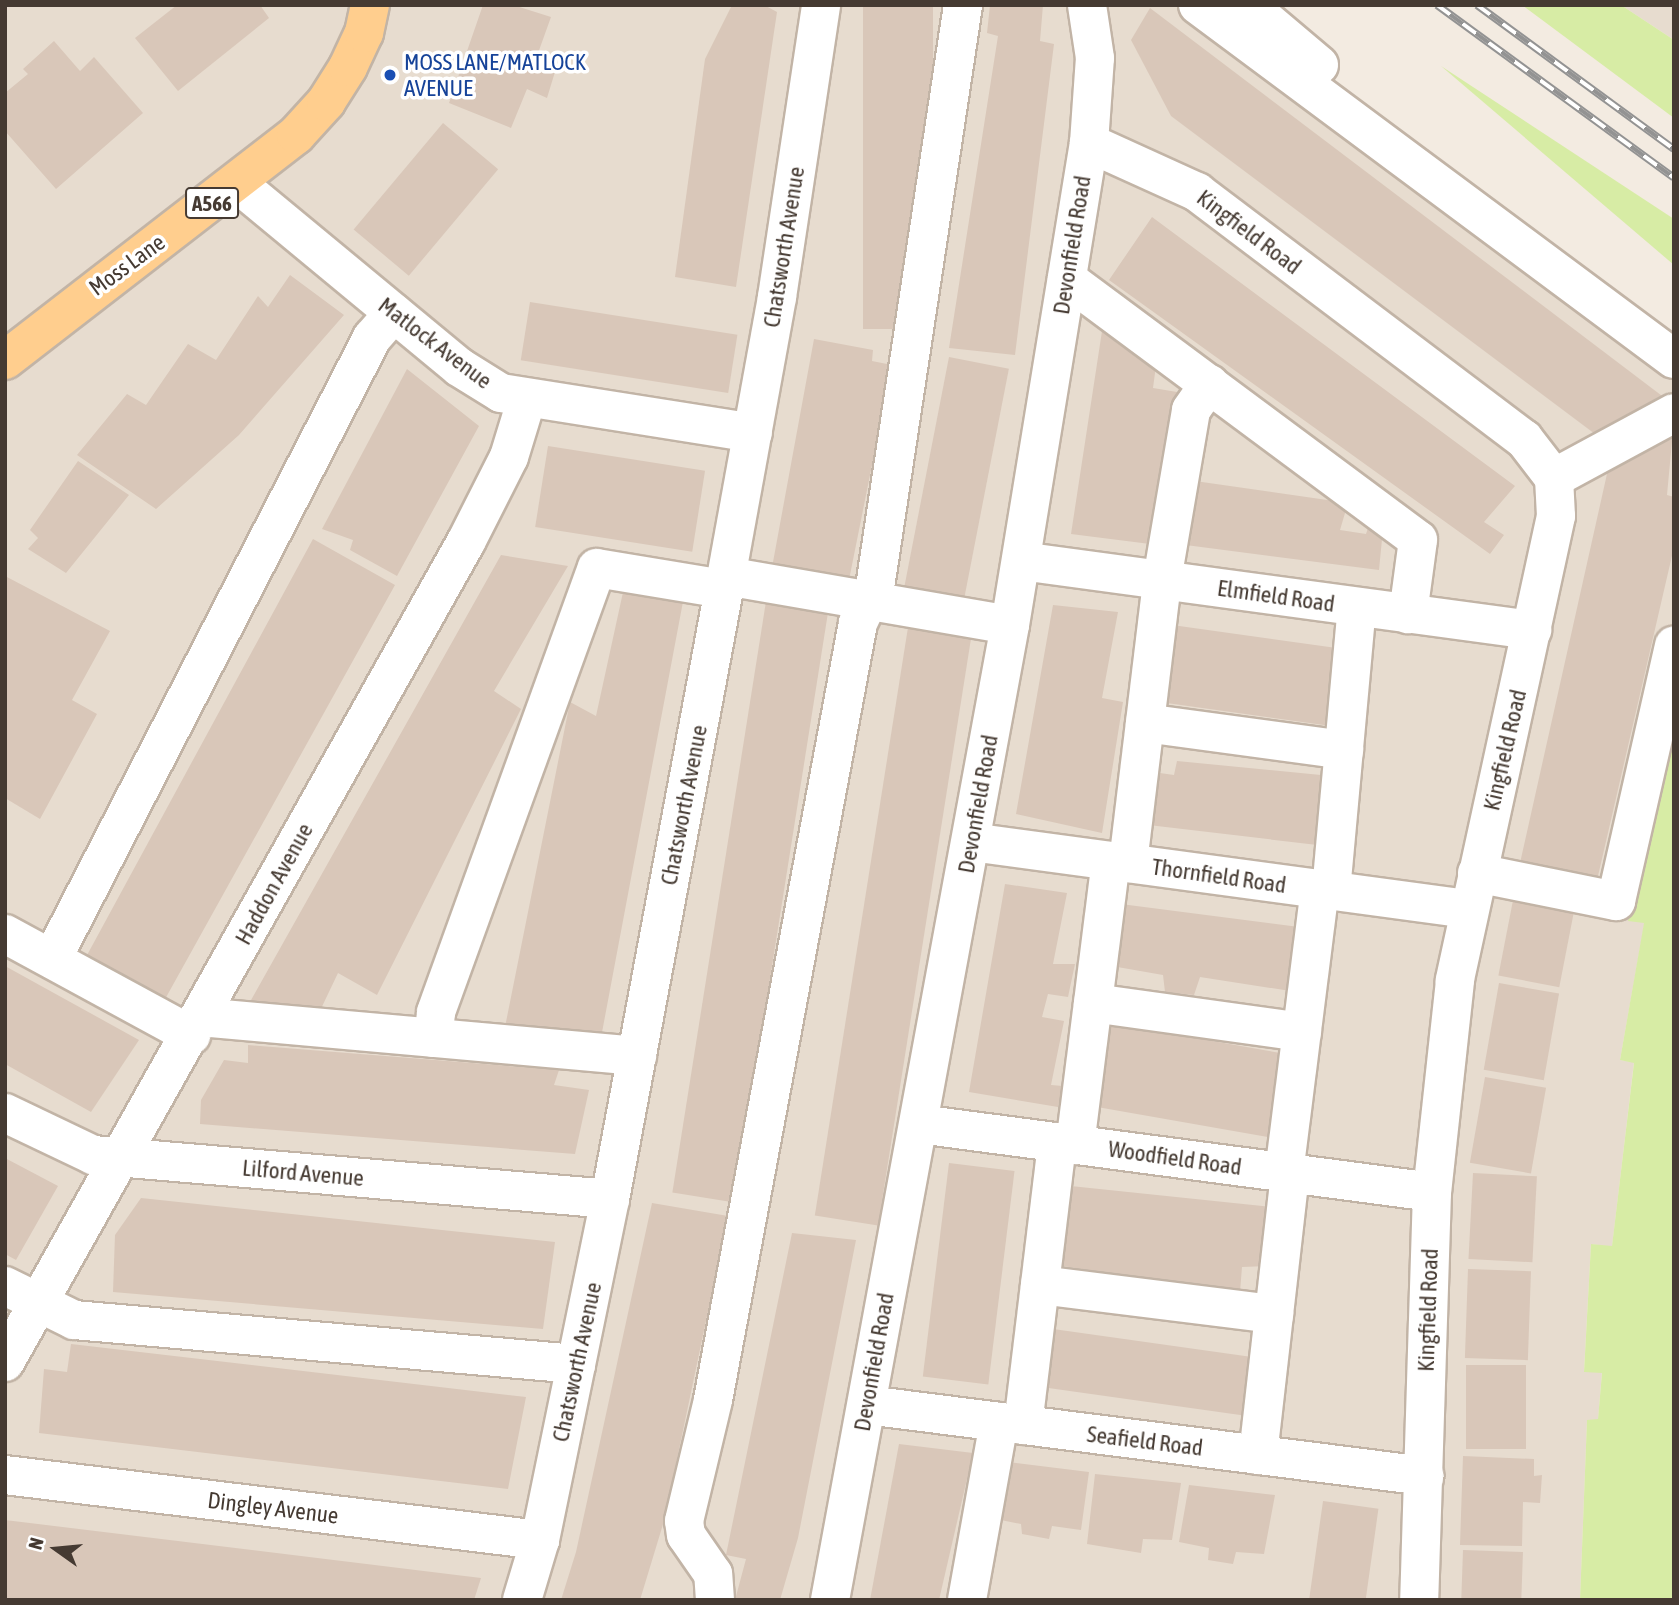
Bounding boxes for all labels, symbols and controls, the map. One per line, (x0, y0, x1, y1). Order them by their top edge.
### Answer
place label: MOSS LANE/MATLOCK AVENUE (404, 48, 586, 102)
marker: MOSS LANE/MATLOCK AVENUE (382, 67, 398, 83)
street label: Chatsworth Avenue (758, 165, 810, 329)
street label: Devonfield Road (1047, 174, 1097, 316)
street label: Kingfield Road (1191, 184, 1307, 280)
road number: A566 (184, 186, 240, 220)
street label: Moss Lane (84, 228, 170, 302)
street label: Matlock Avenue (373, 291, 497, 395)
street label: Elmfield Road (1215, 574, 1337, 618)
street label: Kingfield Road (1478, 687, 1532, 813)
street label: Chatsworth Avenue (655, 723, 713, 887)
street label: Devonfield Road (952, 733, 1004, 875)
street label: Haddon Avenue (229, 818, 319, 950)
street label: Thornfield Road (1150, 853, 1288, 899)
street label: Woodfield Road (1107, 1135, 1243, 1181)
street label: Lilford Avenue (241, 1154, 365, 1192)
street label: Kingfield Road (1412, 1248, 1444, 1372)
street label: Chatsworth Avenue (547, 1280, 607, 1444)
street label: Devonfield Road (848, 1291, 900, 1433)
street label: Seafield Road (1085, 1420, 1205, 1462)
street label: Dingley Avenue (206, 1486, 340, 1530)
north arrow (21, 1514, 91, 1584)
text: N (24, 1535, 48, 1552)

